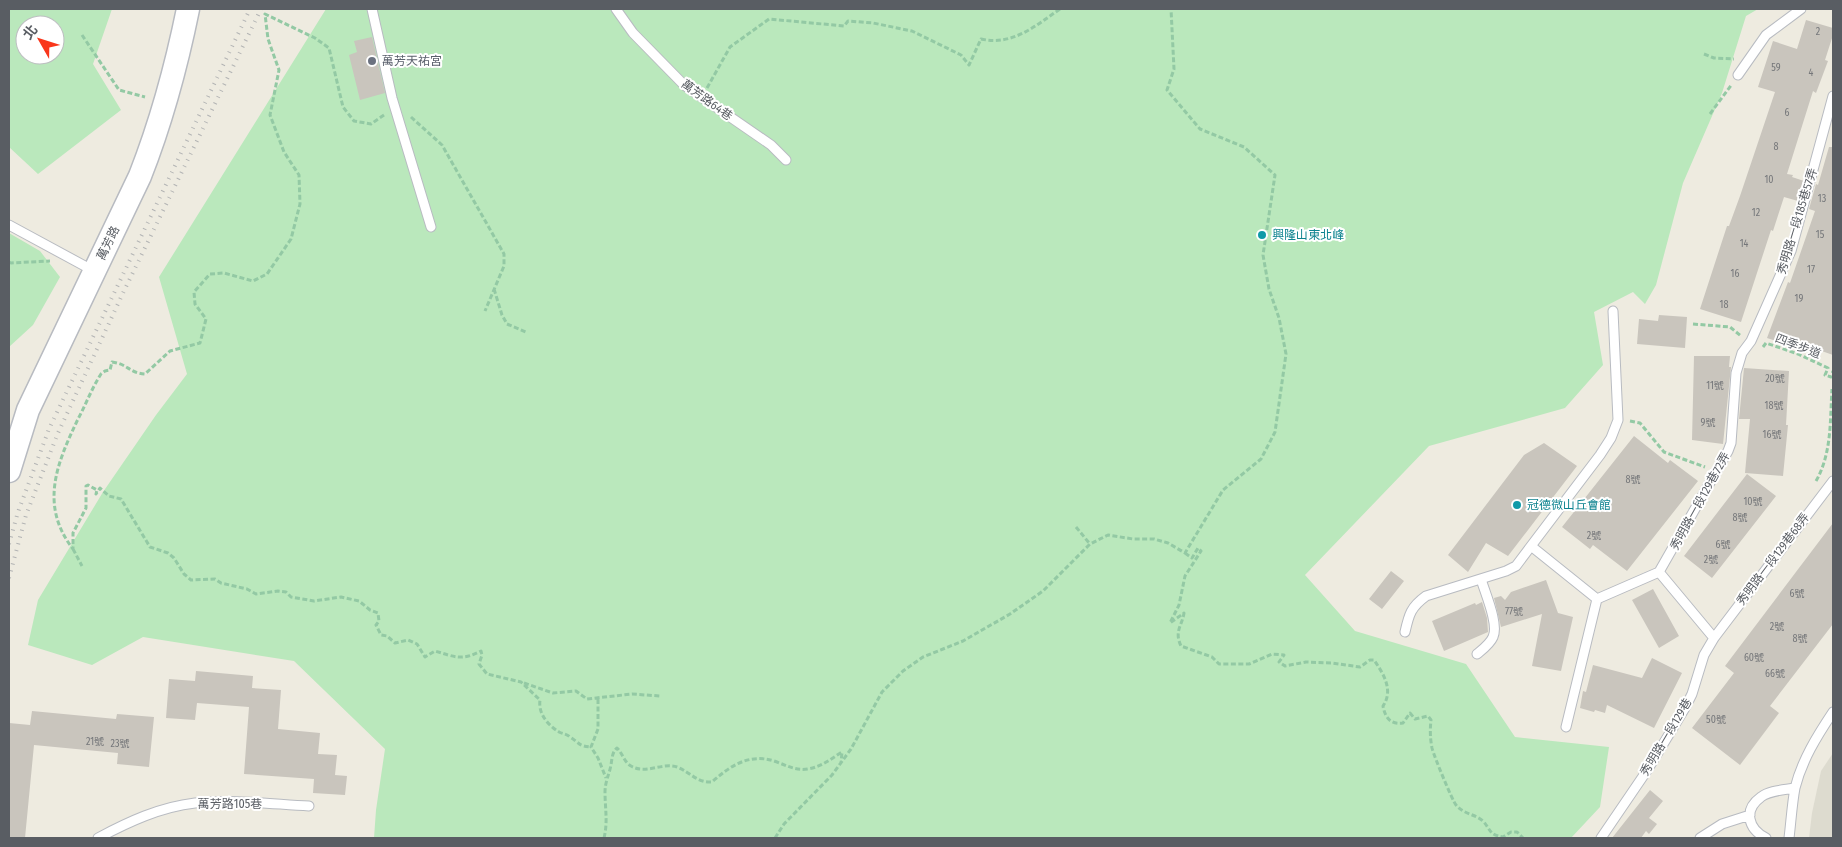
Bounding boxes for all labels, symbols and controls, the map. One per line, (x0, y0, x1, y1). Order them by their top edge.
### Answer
north arrow (15, 15, 65, 65)
text: 北 (19, 21, 41, 43)
house number: 2 (1816, 26, 1821, 38)
place label: 萬芳天祐宮 (382, 54, 442, 68)
marker: 萬芳天祐宮 (366, 55, 378, 67)
house number: 59 (1771, 62, 1781, 74)
house number: 4 (1809, 67, 1814, 79)
street label: 萬芳路64巷 (679, 77, 735, 123)
house number: 6 (1785, 107, 1790, 119)
house number: 8 (1774, 141, 1779, 153)
street label: 秀明路一段185巷57弄 (1774, 166, 1820, 276)
house number: 10 (1764, 174, 1774, 186)
house number: 13 (1818, 193, 1827, 205)
house number: 12 (1752, 207, 1761, 219)
street label: 萬芳路 (94, 224, 122, 262)
place label: 興隆山東北峰 (1272, 228, 1344, 242)
marker: 興隆山東北峰 (1256, 229, 1268, 241)
house number: 15 (1816, 229, 1825, 241)
house number: 14 (1740, 238, 1749, 250)
house number: 17 (1807, 264, 1815, 276)
house number: 16 (1731, 268, 1739, 280)
house number: 19 (1795, 293, 1804, 305)
house number: 18 (1720, 299, 1728, 311)
street label: 四季步道 (1773, 331, 1823, 361)
house number: 20號 (1765, 373, 1785, 385)
house number: 11號 (1706, 380, 1724, 392)
house number: 18號 (1765, 400, 1783, 412)
house number: 9號 (1701, 417, 1715, 429)
house number: 16號 (1763, 429, 1781, 441)
street label: 秀明路一段129巷72弄 (1667, 450, 1733, 552)
house number: 8號 (1626, 474, 1641, 486)
house number: 10號 (1743, 496, 1763, 508)
place label: 冠德微山丘會館 (1527, 498, 1611, 512)
marker: 冠德微山丘會館 (1511, 499, 1523, 511)
street label: 秀明路一段129巷68弄 (1734, 510, 1812, 608)
house number: 8號 (1733, 512, 1748, 524)
house number: 2號 (1587, 530, 1601, 542)
house number: 6號 (1716, 539, 1730, 551)
house number: 2號 (1704, 554, 1718, 566)
house number: 6號 (1790, 588, 1804, 600)
house number: 77號 (1505, 606, 1523, 618)
house number: 2號 (1770, 621, 1784, 633)
house number: 8號 (1793, 633, 1808, 645)
house number: 60號 (1744, 652, 1764, 664)
house number: 66號 (1765, 668, 1785, 680)
street label: 秀明路一段129巷 (1637, 696, 1695, 778)
house number: 50號 (1706, 714, 1726, 726)
house number: 21號 (86, 736, 104, 748)
house number: 23號 (111, 738, 129, 750)
street label: 萬芳路105巷 (198, 797, 262, 811)

